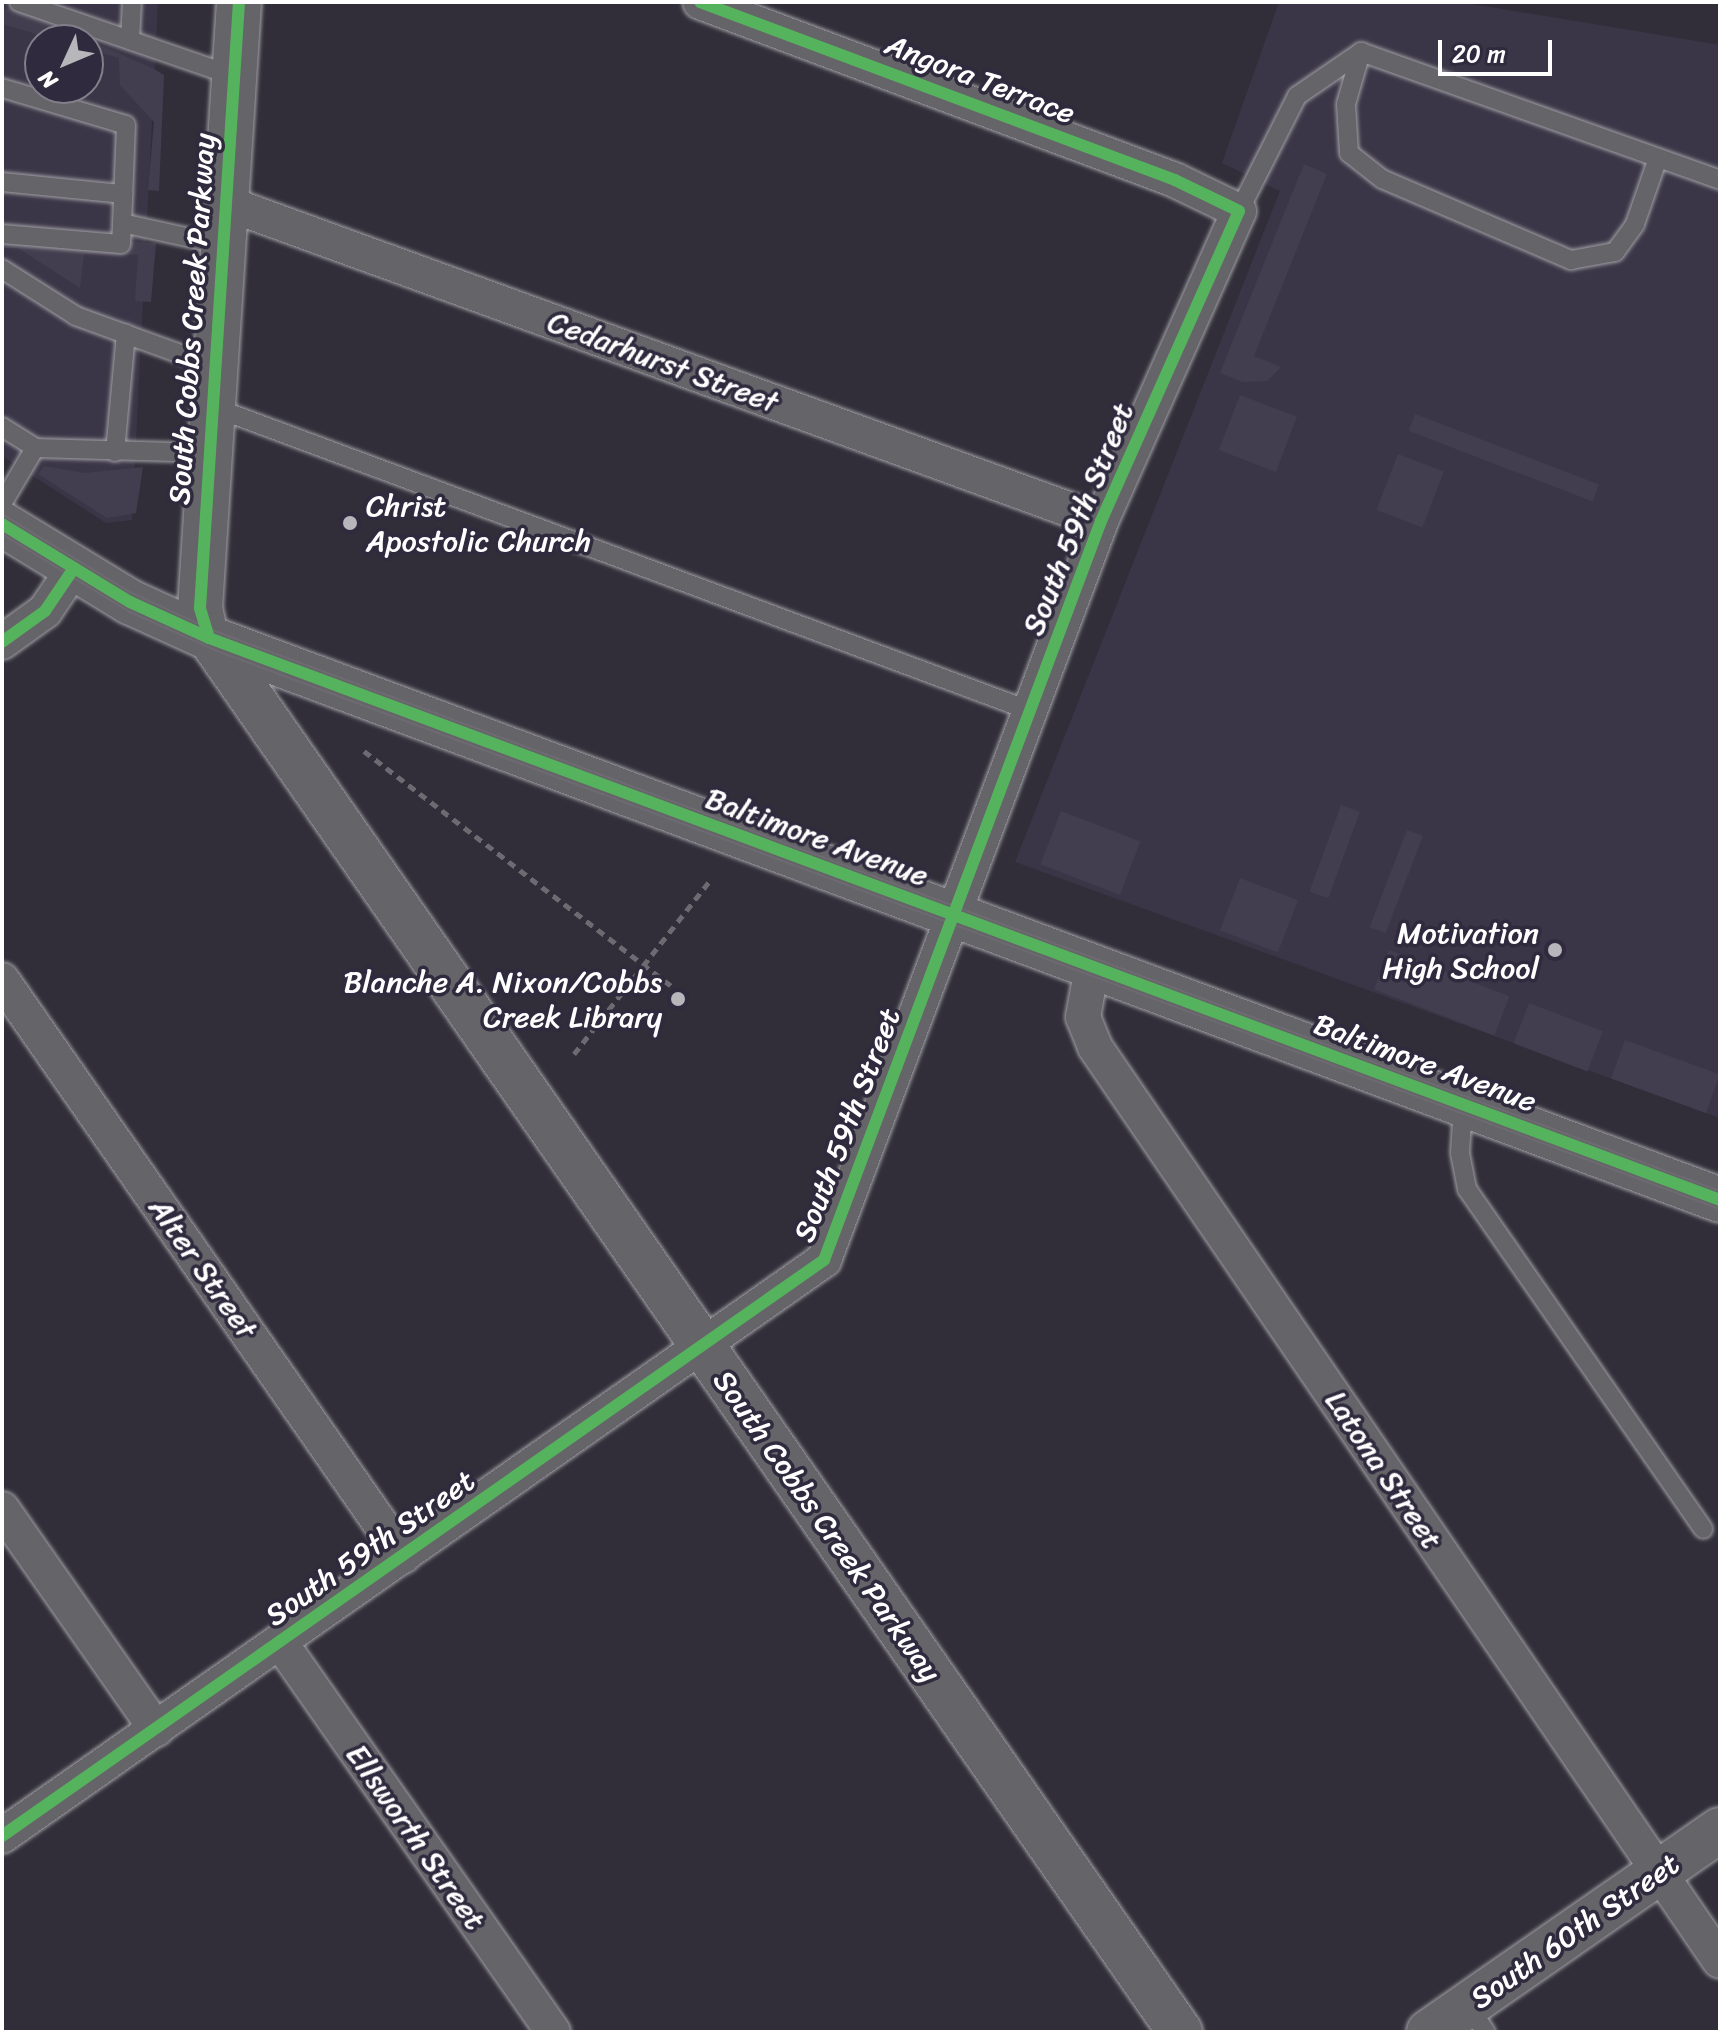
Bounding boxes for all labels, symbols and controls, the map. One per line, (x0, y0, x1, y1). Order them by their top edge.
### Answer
north arrow (24, 24, 104, 104)
scale bar (1442, 24, 1556, 74)
street label: Angora Terrace (880, 26, 1080, 132)
text: 20 m (1452, 33, 1506, 75)
text: N (28, 61, 67, 99)
street label: South Cobbs Creek Parkway (161, 132, 223, 506)
street label: Cedarhurst Street (543, 304, 783, 420)
street label: South 59th Street (1015, 398, 1141, 640)
place label: Christ Apostolic Church (366, 488, 591, 558)
marker: Christ Apostolic Church (341, 514, 359, 532)
street label: Baltimore Avenue (701, 780, 933, 894)
place label: Motivation High School (1382, 915, 1539, 986)
marker: Motivation High School (1546, 941, 1564, 959)
place label: Blanche A. Nixon/Cobbs Creek Library (343, 964, 662, 1034)
marker: Blanche A. Nixon/Cobbs Creek Library (669, 990, 687, 1008)
street label: South 59th Street (786, 1003, 908, 1247)
street label: Baltimore Avenue (1309, 1006, 1541, 1120)
street label: Alter Street (141, 1190, 265, 1346)
street label: South Cobbs Creek Parkway (706, 1363, 948, 1689)
street label: Latona Street (1318, 1384, 1450, 1556)
street label: South 59th Street (258, 1462, 482, 1634)
street label: Ellsworth Street (339, 1738, 493, 1936)
street label: South 60th Street (1464, 1846, 1686, 2016)

